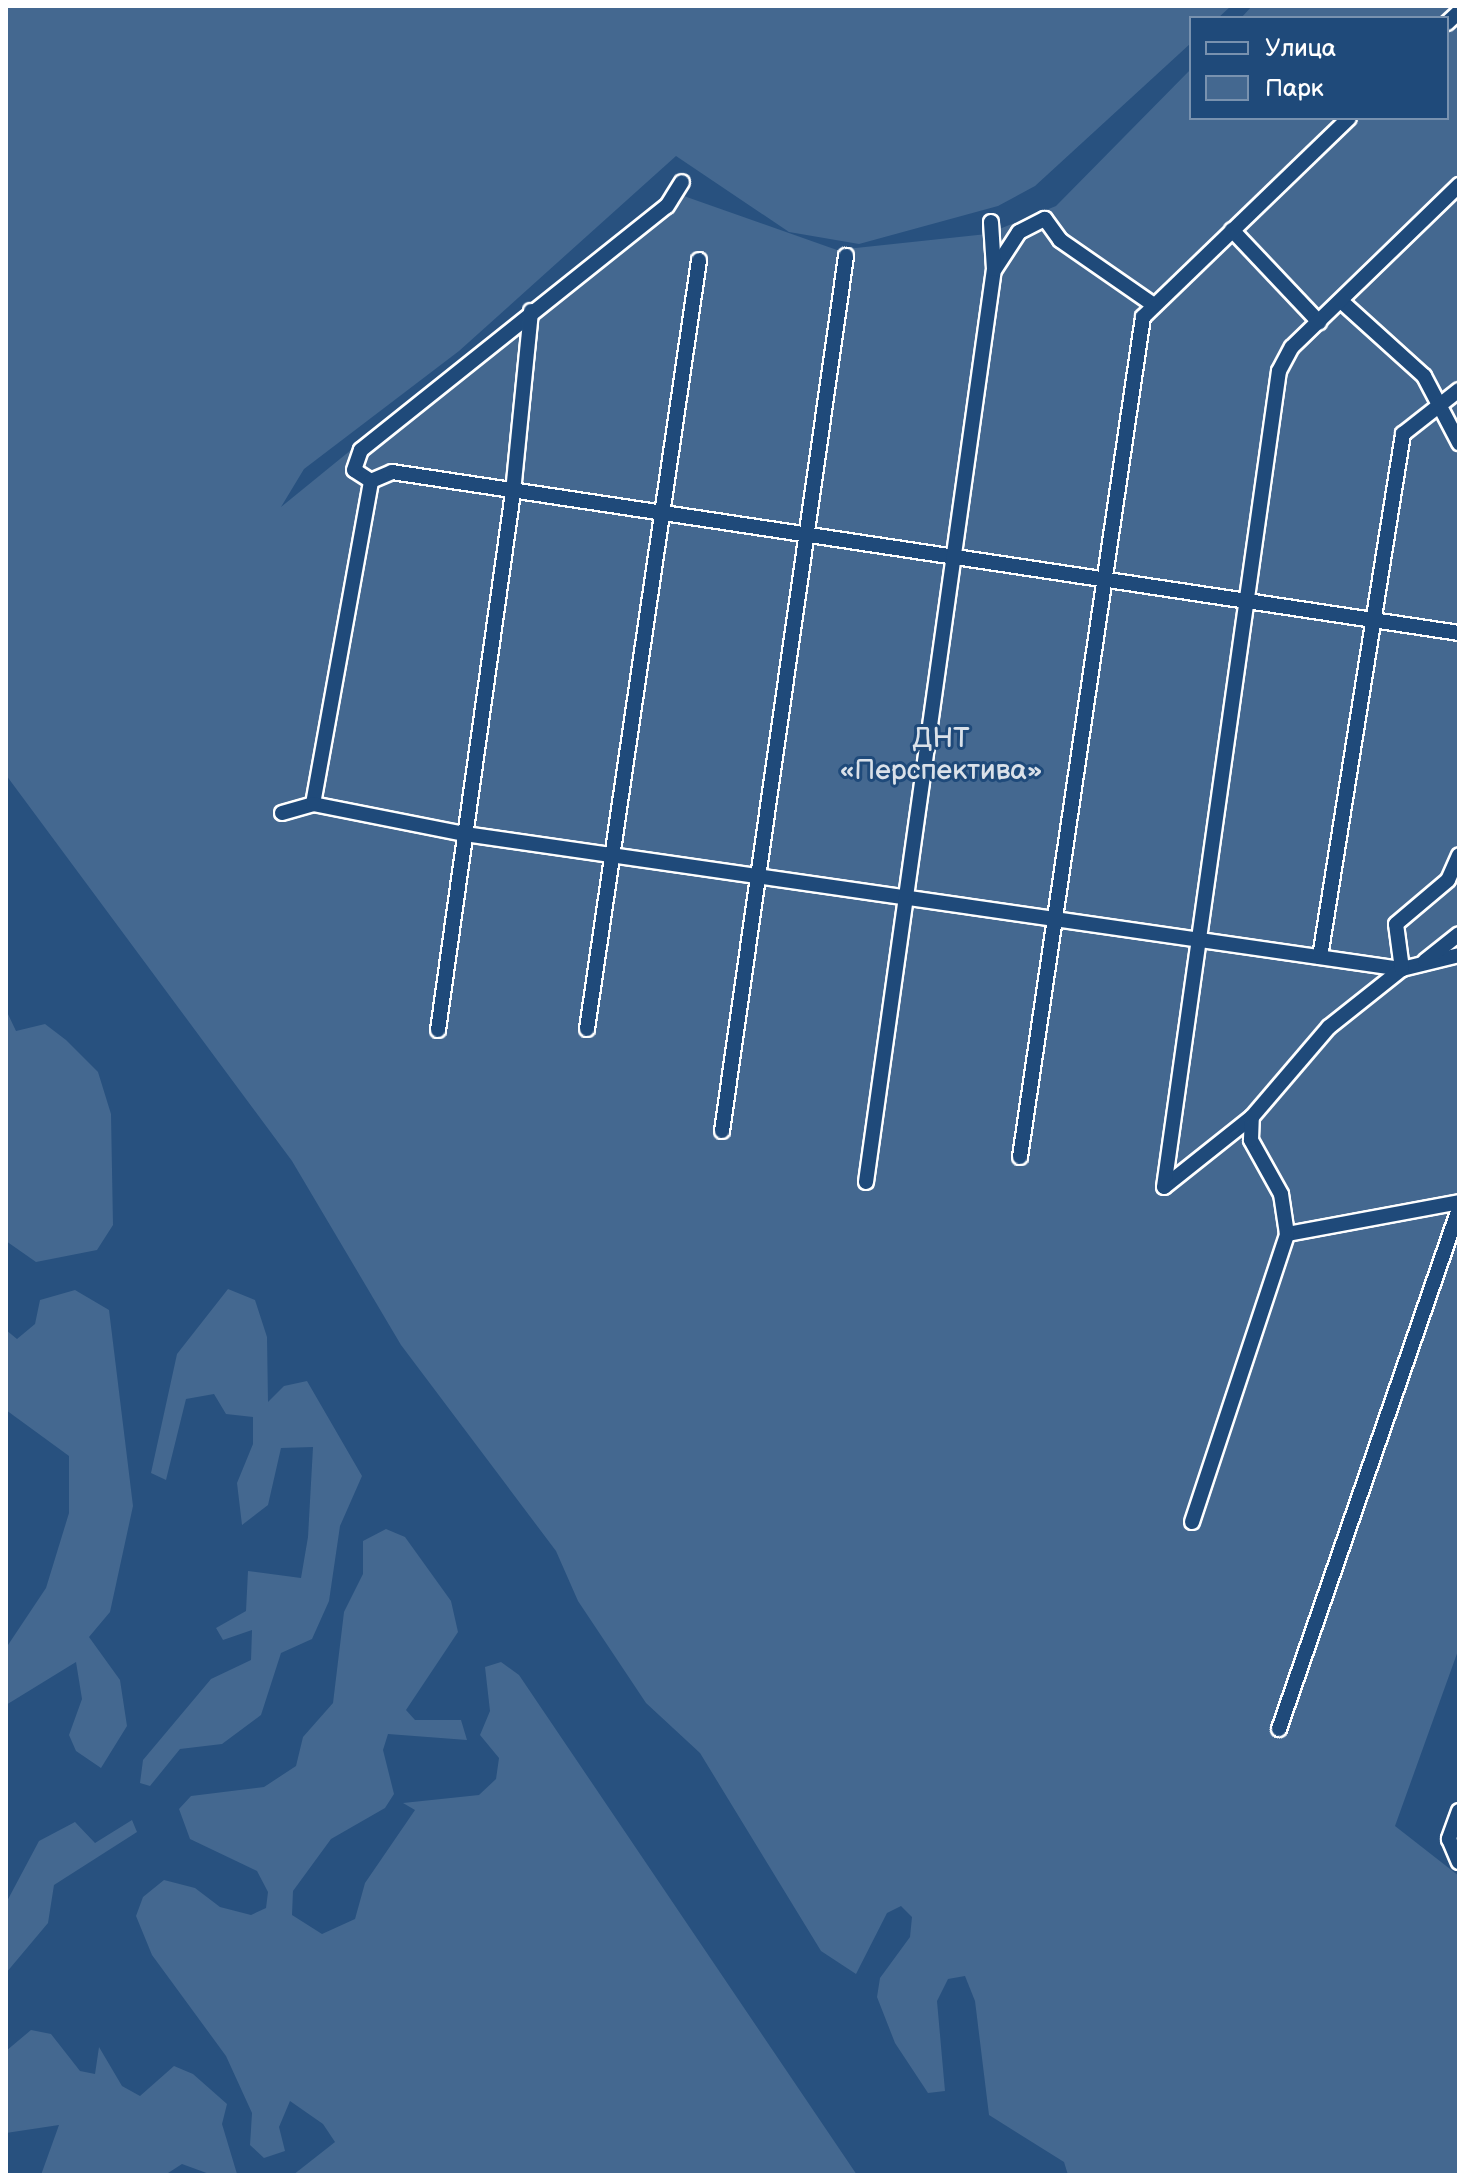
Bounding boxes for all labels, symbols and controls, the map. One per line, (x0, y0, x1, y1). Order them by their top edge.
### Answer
legend (1189, 16, 1449, 120)
text: Улица (1265, 34, 1336, 63)
text: Парк (1265, 74, 1323, 103)
park label: ДНТ «Перспектива» (839, 722, 1043, 788)

